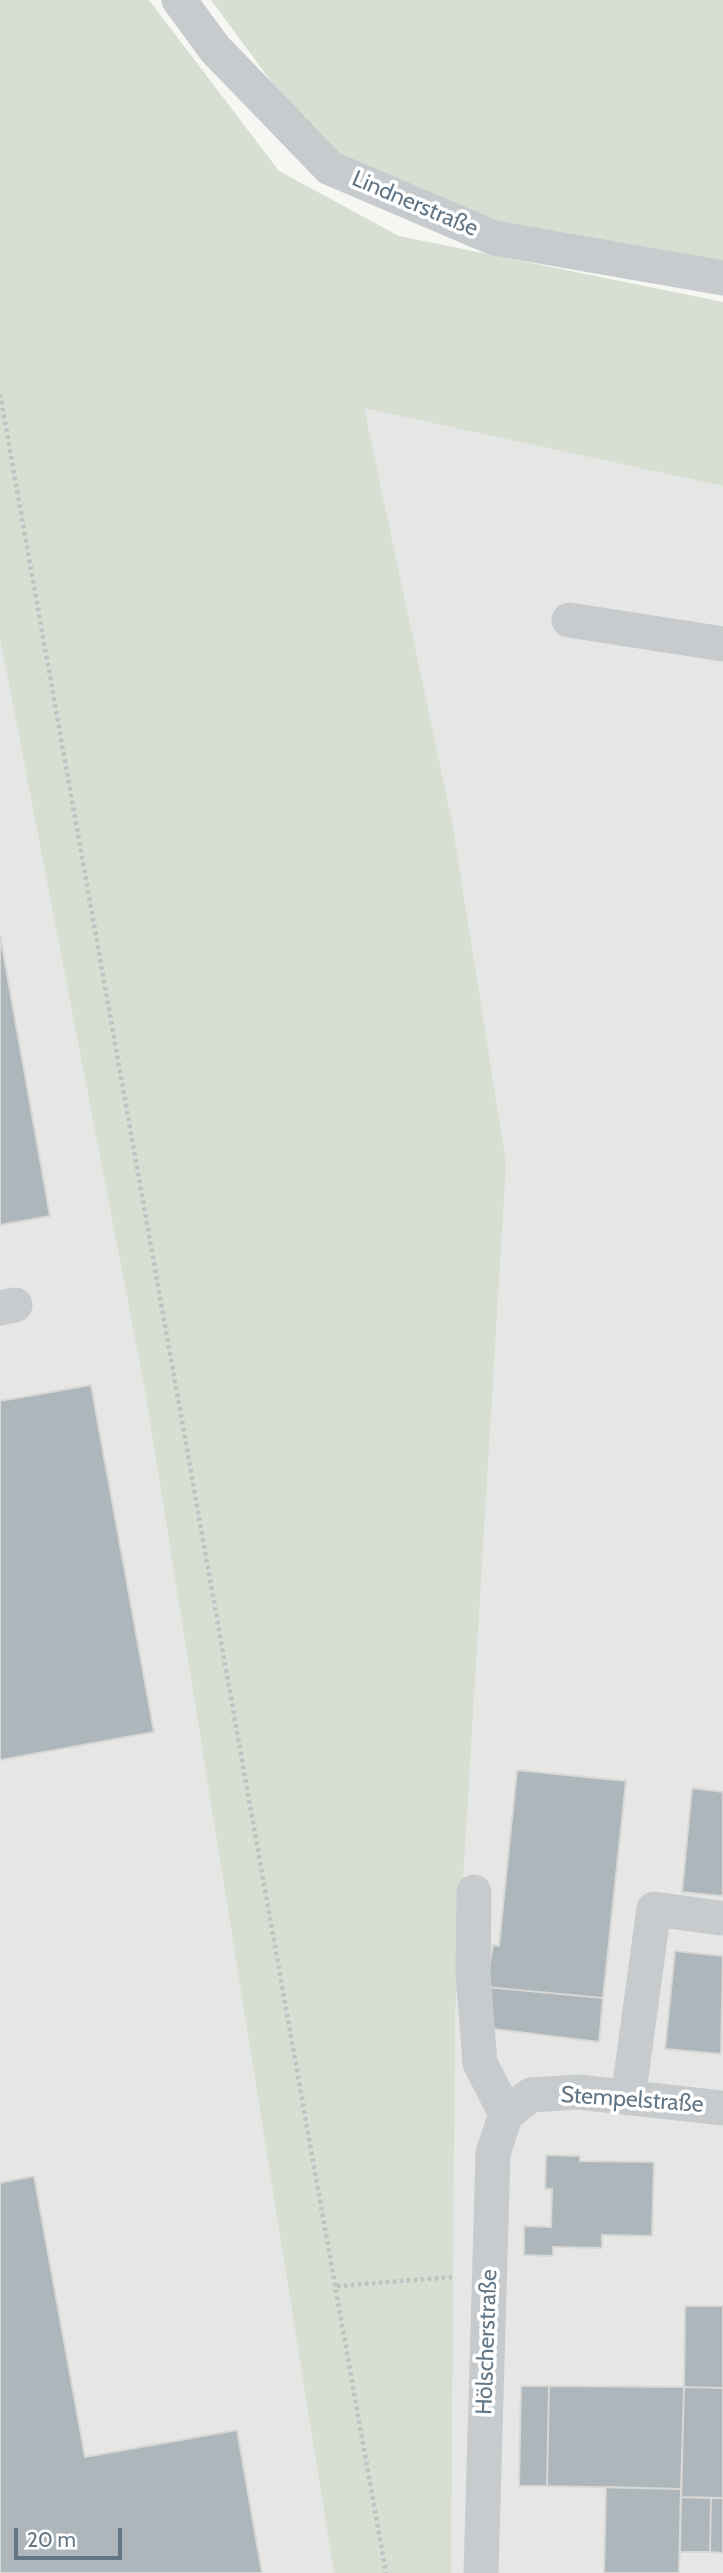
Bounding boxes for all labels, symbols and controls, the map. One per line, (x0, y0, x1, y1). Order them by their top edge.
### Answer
street label: Lindnerstraße (348, 165, 482, 243)
street label: Stempelstraße (560, 2081, 704, 2119)
street label: Hölscherstraße (471, 2269, 503, 2415)
scale bar (18, 2514, 126, 2558)
text: 20 m (27, 2527, 76, 2552)

